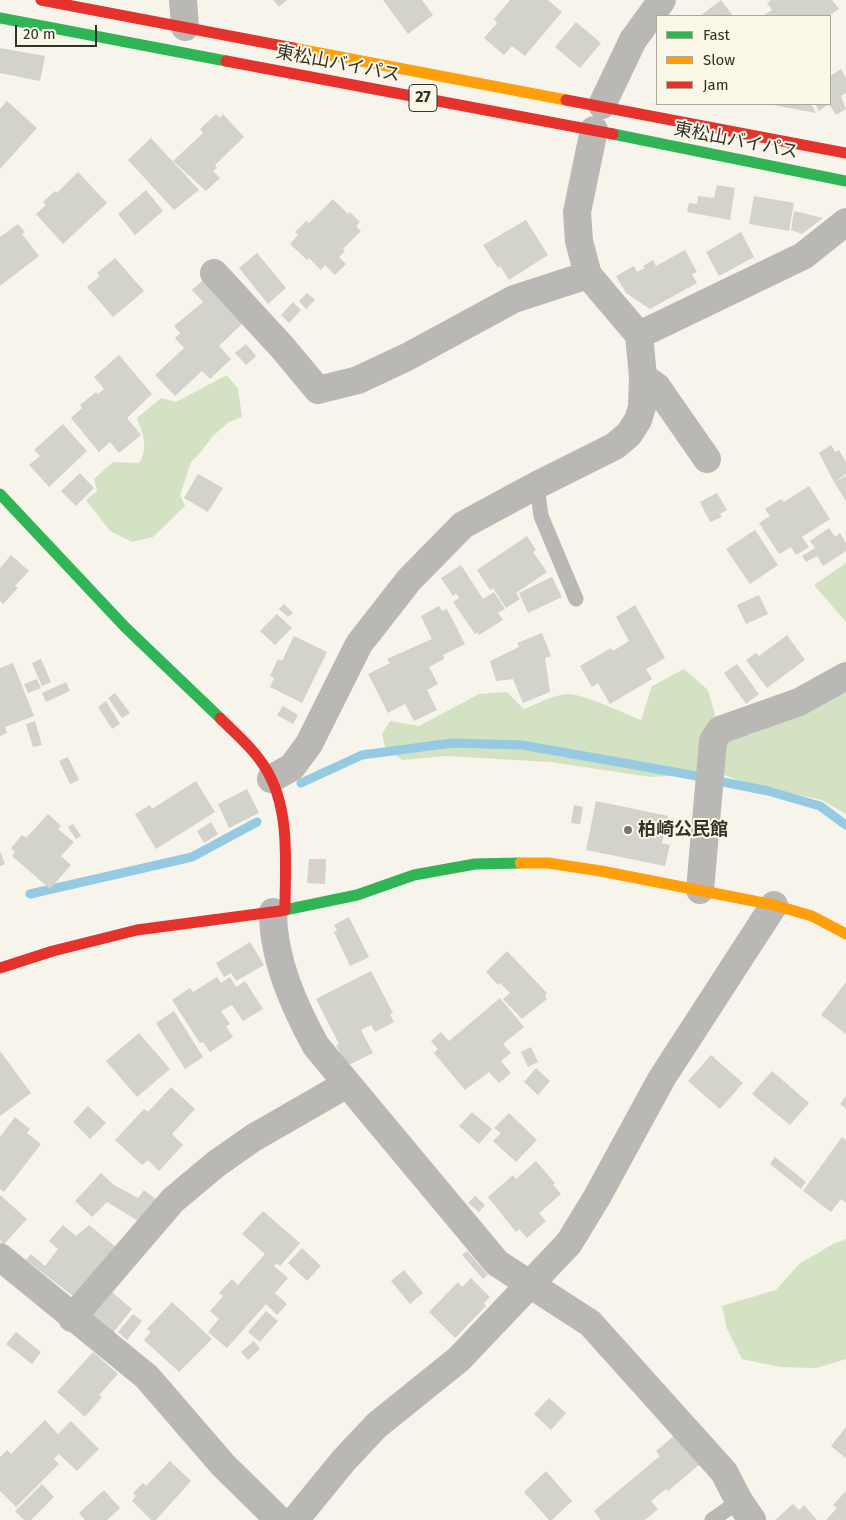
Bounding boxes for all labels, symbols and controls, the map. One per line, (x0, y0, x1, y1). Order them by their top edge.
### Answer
scale bar (18, 15, 100, 47)
legend (656, 15, 831, 105)
text: 20 m (23, 25, 56, 43)
text: Fast (703, 26, 730, 44)
street label: 東松山バイパス (274, 41, 402, 87)
text: Slow (703, 51, 735, 69)
text: Jam (703, 76, 729, 94)
road number: 27 (409, 85, 437, 112)
street label: 東松山バイパス (672, 118, 800, 164)
place label: 柏崎公民館 (638, 819, 728, 841)
marker: 柏崎公民館 (622, 824, 634, 836)

